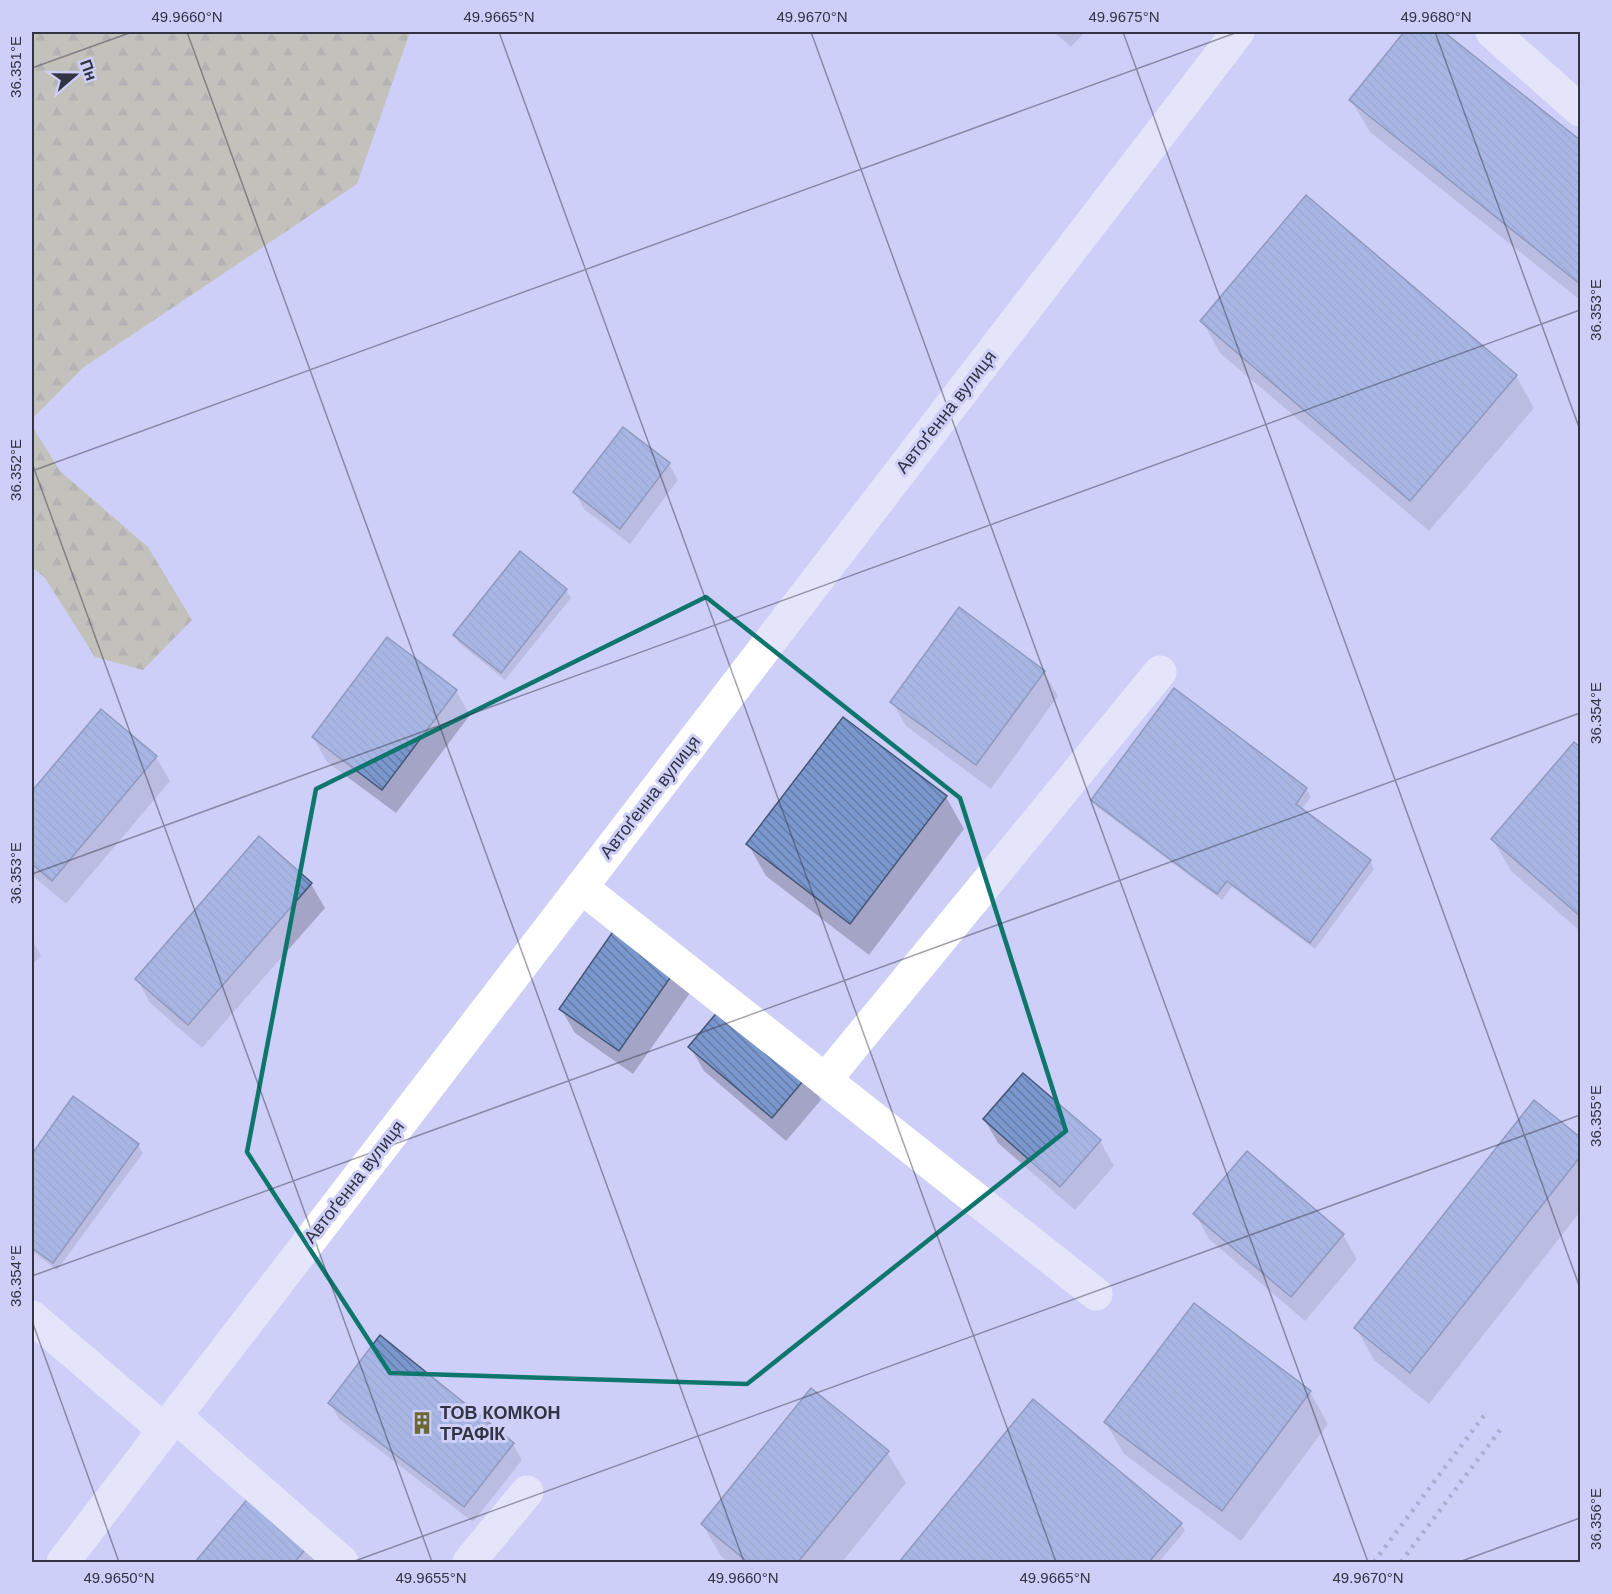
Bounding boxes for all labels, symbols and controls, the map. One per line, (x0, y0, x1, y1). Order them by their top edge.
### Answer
text: 49.9660°N (151, 8, 223, 25)
text: 49.9665°N (463, 8, 535, 25)
text: 49.9670°N (776, 8, 848, 25)
text: 49.9675°N (1088, 8, 1160, 25)
text: 49.9680°N (1400, 8, 1472, 25)
text: 36.351°E (7, 36, 24, 98)
north arrow (45, 45, 105, 105)
text: Пн (77, 57, 100, 83)
text: 36.353°E (1587, 279, 1604, 341)
street label: Автоґенна вулиця (892, 347, 1000, 477)
text: 36.352°E (7, 439, 24, 501)
text: 36.354°E (1587, 682, 1604, 744)
street label: Автоґенна вулиця (596, 732, 704, 862)
text: 36.353°E (7, 842, 24, 904)
text: 36.355°E (1587, 1085, 1604, 1147)
street label: Автоґенна вулиця (300, 1117, 408, 1247)
text: 36.354°E (7, 1245, 24, 1307)
place label: ТОВ КОМКОН ТРАФІК (440, 1403, 561, 1444)
building icon: ТОВ КОМКОН ТРАФІК (409, 1410, 435, 1436)
text: 36.356°E (1587, 1488, 1604, 1550)
text: 49.9650°N (83, 1569, 155, 1586)
text: 49.9655°N (395, 1569, 467, 1586)
text: 49.9660°N (707, 1569, 779, 1586)
text: 49.9665°N (1019, 1569, 1091, 1586)
text: 49.9670°N (1332, 1569, 1404, 1586)

